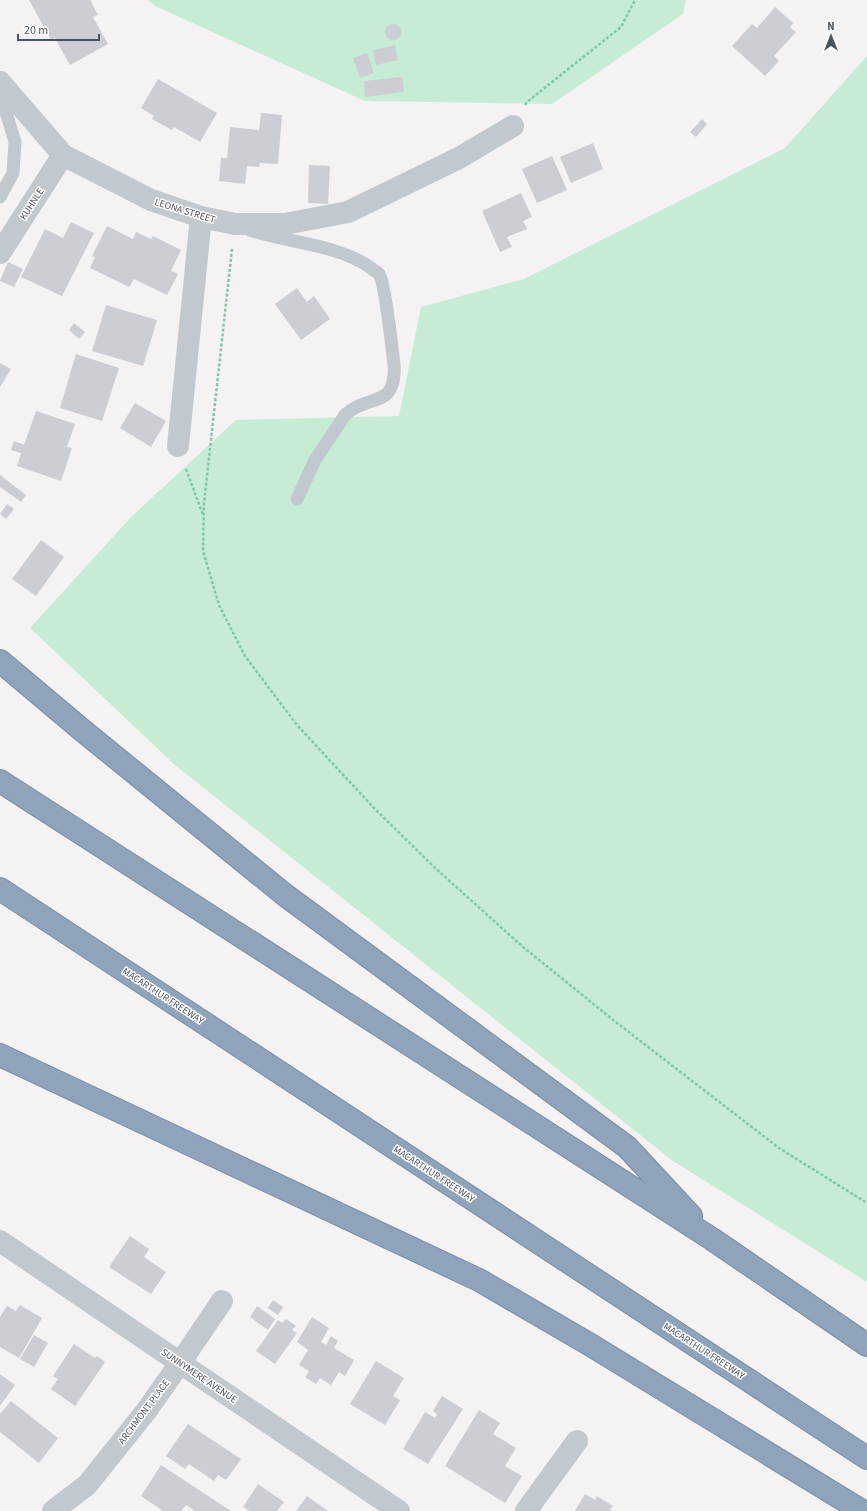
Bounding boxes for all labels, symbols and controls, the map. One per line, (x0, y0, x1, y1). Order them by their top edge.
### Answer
scale bar (18, 16, 99, 42)
north arrow (811, 16, 851, 56)
text: N (827, 19, 835, 34)
text: 20 m (24, 22, 48, 39)
street label: KUHNLE (17, 185, 47, 223)
street label: LEONA STREET (153, 195, 218, 227)
street label: MACARTHUR FREEWAY (120, 964, 207, 1028)
street label: MACARTHUR FREEWAY (391, 1142, 478, 1206)
street label: MACARTHUR FREEWAY (661, 1319, 748, 1383)
street label: SUNNYMERE AVENUE (158, 1345, 240, 1407)
street label: ARCHMONT PLACE (115, 1377, 173, 1447)

